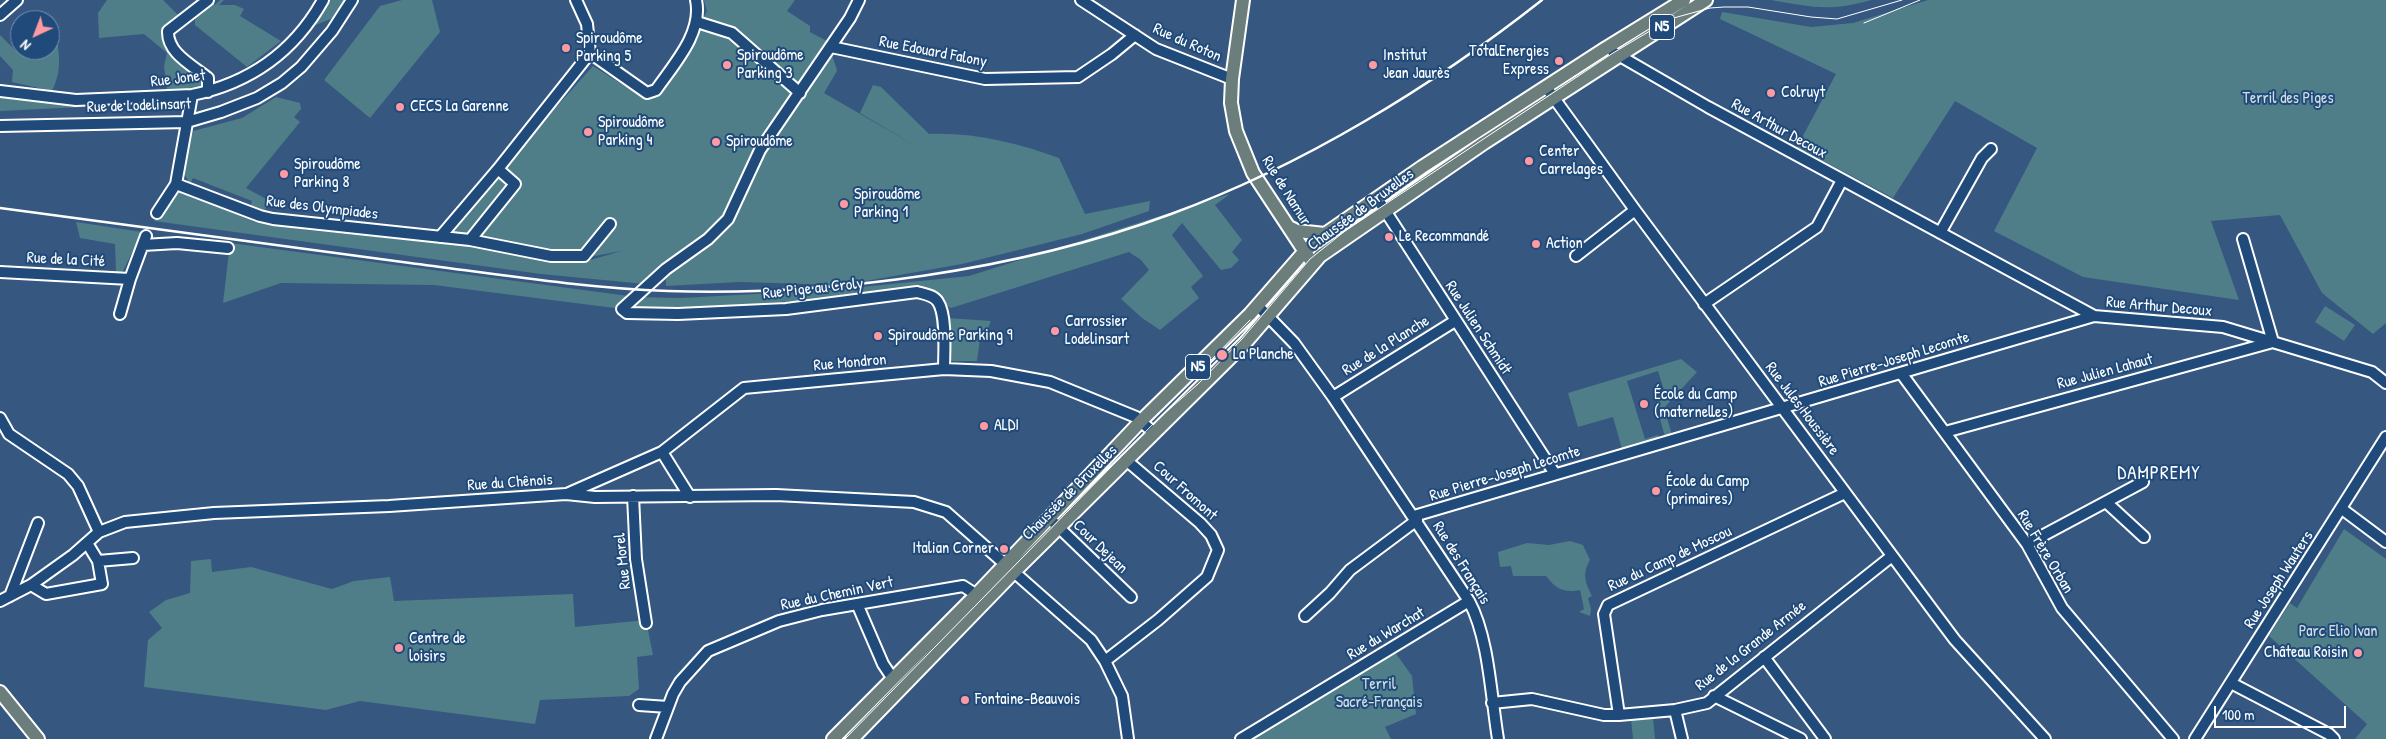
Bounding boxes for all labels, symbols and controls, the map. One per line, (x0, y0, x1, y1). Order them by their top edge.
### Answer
north arrow (10, 10, 60, 60)
road number: N5 (1650, 15, 1674, 40)
street label: Rue du Roton (1150, 19, 1224, 67)
place label: Spiroudôme Parking 5 (576, 29, 643, 67)
street label: Rue Edouard Falony (878, 32, 988, 72)
text: N (16, 36, 34, 55)
marker: Spiroudôme Parking 5 (560, 42, 572, 54)
place label: TotalEnergies Express (1469, 42, 1549, 80)
place label: Spiroudôme Parking 3 (737, 46, 804, 84)
place label: Institut Jean Jaurès (1383, 46, 1450, 84)
marker: TotalEnergies Express (1553, 55, 1565, 67)
marker: Spiroudôme Parking 3 (721, 59, 733, 71)
marker: Institut Jean Jaurès (1367, 59, 1379, 71)
street label: Rue Jonet (149, 66, 207, 92)
place label: Colruyt (1781, 83, 1825, 103)
marker: Colruyt (1765, 87, 1777, 99)
park label: Terril des Piges (2242, 89, 2334, 109)
street label: Rue de Lodelinsart (87, 95, 191, 117)
street label: Rue Arthur Decoux (1728, 95, 1830, 163)
place label: CECS La Garenne (410, 97, 509, 117)
marker: CECS La Garenne (394, 101, 406, 113)
place label: Spiroudôme Parking 4 (598, 113, 665, 151)
marker: Spiroudôme Parking 4 (582, 126, 594, 138)
place label: Spiroudôme (726, 132, 793, 152)
marker: Spiroudôme (710, 136, 722, 148)
place label: Center Carrelages (1539, 142, 1603, 180)
street label: Rue de Namur (1257, 153, 1315, 229)
place label: Spiroudôme Parking 8 (294, 155, 361, 193)
marker: Center Carrelages (1523, 155, 1535, 167)
street label: Chaussée de Bruxelles (1304, 165, 1418, 255)
marker: Spiroudôme Parking 8 (278, 168, 290, 180)
place label: Spiroudôme Parking 1 (854, 185, 921, 223)
street label: Rue des Olympiades (265, 192, 379, 224)
marker: Spiroudôme Parking 1 (838, 198, 850, 210)
place label: Le Recommandé (1399, 227, 1489, 247)
marker: Le Recommandé (1383, 231, 1395, 243)
place label: Action (1546, 234, 1583, 254)
marker: Action (1530, 238, 1542, 250)
street label: Rue de la Cité (26, 248, 106, 272)
street label: Rue Pige au Croly (762, 274, 864, 304)
street label: Rue Julien Schmidt (1441, 278, 1515, 378)
street label: Rue Arthur Decoux (2105, 293, 2213, 321)
place label: Carrossier Lodelinsart (1065, 312, 1129, 350)
street label: Rue de la Planche (1339, 312, 1433, 380)
marker: Carrossier Lodelinsart (1049, 325, 1061, 337)
place label: Spiroudôme Parking 9 (888, 326, 1013, 346)
street label: Rue Pierre-Joseph Lecomte (1816, 328, 1972, 392)
marker: Spiroudôme Parking 9 (872, 330, 884, 342)
place label: La Planche (1233, 345, 1294, 365)
marker: La Planche (1215, 348, 1229, 362)
street label: Rue Mondron (813, 350, 887, 376)
street label: Rue Julien Lahaut (2055, 350, 2155, 394)
road number: N5 (1186, 354, 1210, 380)
street label: Rue Jules Houssière (1761, 359, 1843, 459)
place label: École du Camp (maternelles) (1654, 385, 1737, 423)
marker: École du Camp (maternelles) (1638, 398, 1650, 410)
place label: ALDI (994, 416, 1019, 436)
marker: ALDI (978, 420, 990, 432)
street label: Chaussée de Bruxelles (1018, 441, 1122, 545)
street label: Rue Pierre-Joseph Lecomte (1427, 442, 1583, 506)
street label: Cour Fromont (1149, 457, 1221, 525)
district label: DAMPREMY (2116, 463, 2202, 485)
street label: Rue du Chênois (467, 470, 553, 496)
place label: École du Camp (primaires) (1666, 472, 1749, 510)
marker: École du Camp (primaires) (1650, 485, 1662, 497)
street label: Rue Frère Orban (2013, 507, 2077, 597)
street label: Cour Dejean (1068, 516, 1132, 578)
street label: Rue des Français (1428, 518, 1494, 608)
street label: Rue du Camp de Moscou (1605, 522, 1735, 596)
street label: Rue Joseph Wauters (2240, 528, 2318, 632)
street label: Rue Morel (611, 532, 635, 590)
place label: Italian Corner (912, 539, 994, 559)
marker: Italian Corner (998, 543, 1010, 555)
street label: Rue du Chemin Vert (779, 573, 895, 615)
street label: Rue de la Grande Armée (1692, 597, 1810, 695)
street label: Rue du Warchat (1344, 603, 1428, 665)
park label: Parc Elio Ivan (2299, 622, 2377, 642)
place label: Centre de loisirs (409, 629, 466, 667)
marker: Centre de loisirs (393, 642, 405, 654)
place label: Château Roisin (2264, 643, 2348, 663)
marker: Château Roisin (2352, 647, 2364, 659)
park label: Terril Sacré-Français (1336, 675, 1422, 713)
place label: Fontaine-Beauvois (975, 690, 1080, 710)
marker: Fontaine-Beauvois (959, 694, 971, 706)
scale bar (2216, 696, 2348, 728)
text: 100 m (2222, 704, 2255, 725)

